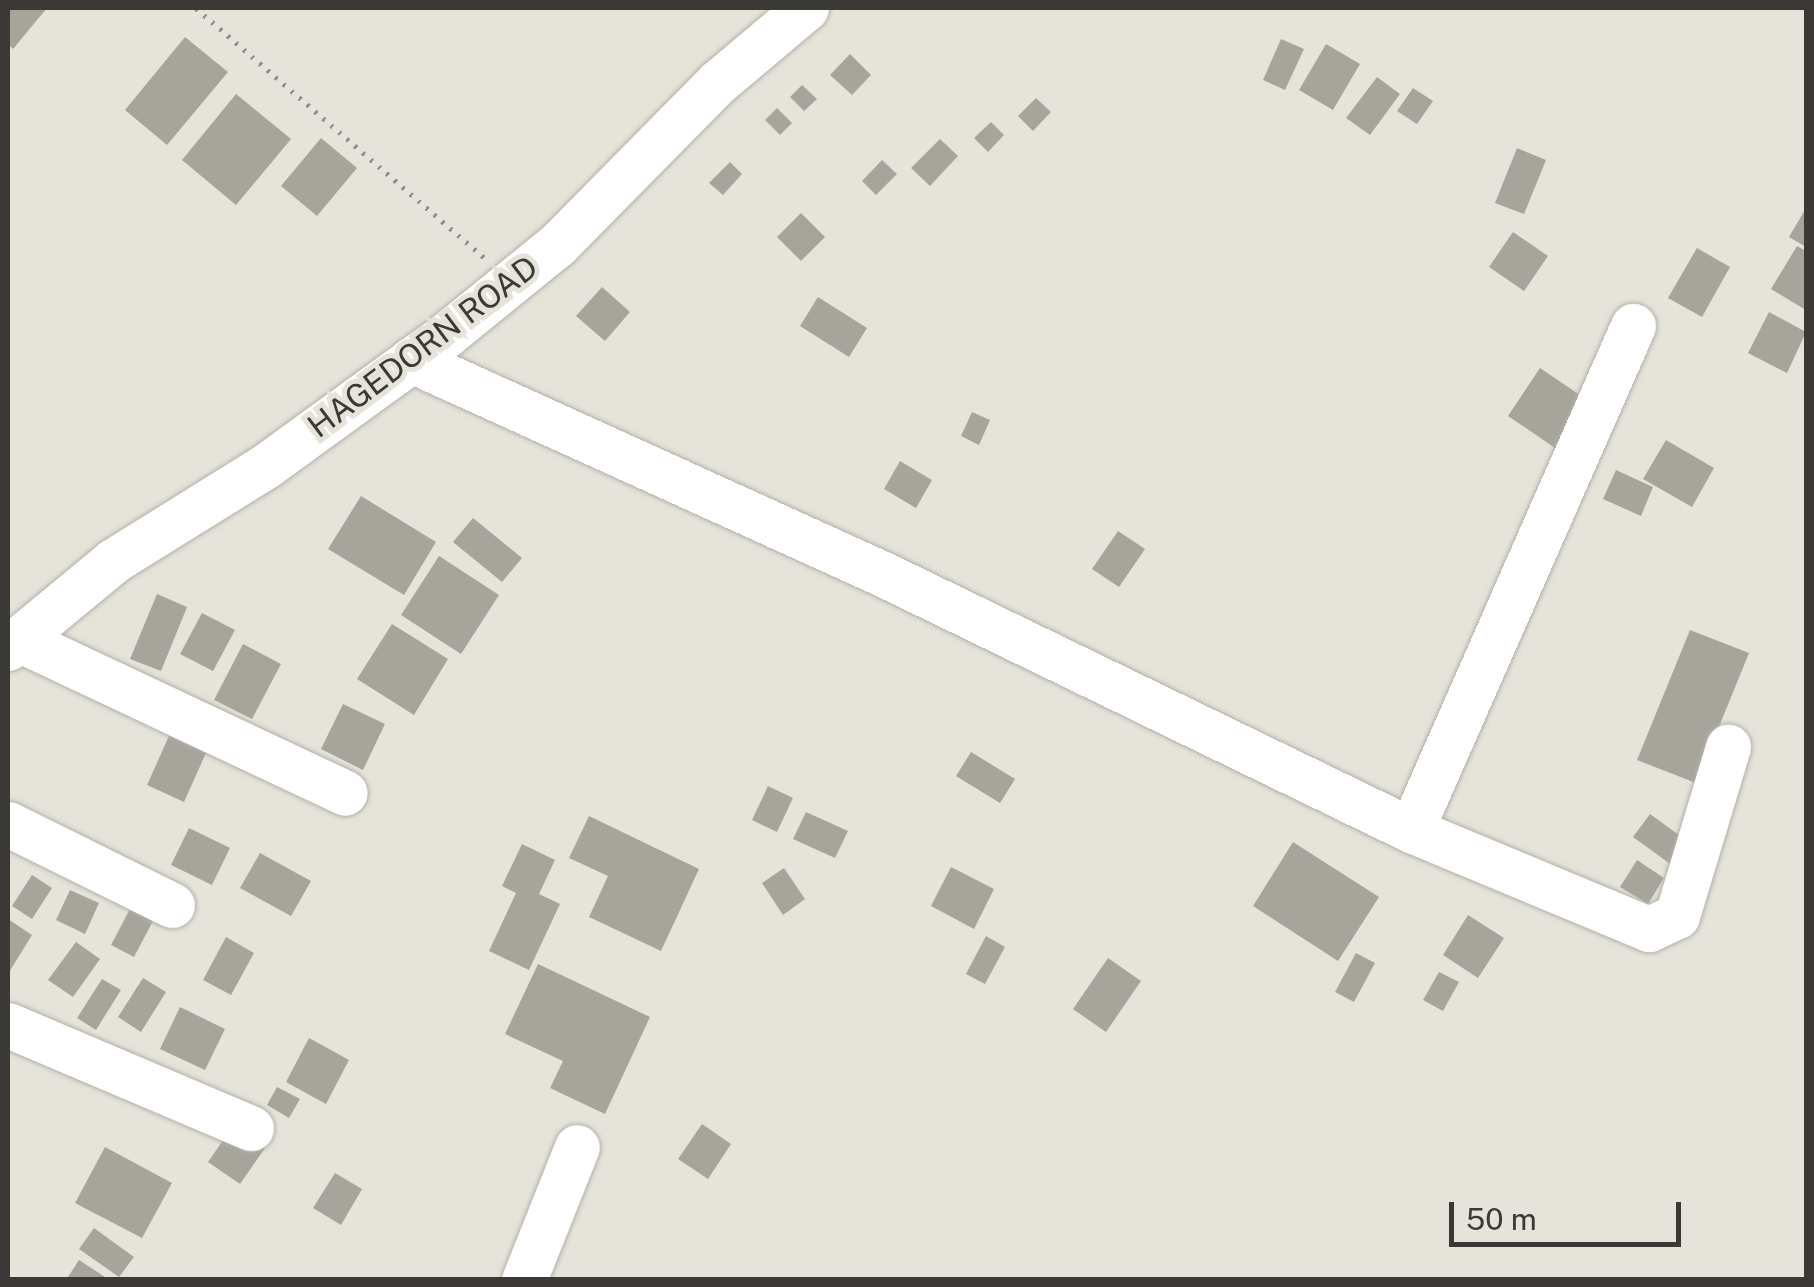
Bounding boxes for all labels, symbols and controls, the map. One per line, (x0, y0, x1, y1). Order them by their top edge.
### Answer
street label: HAGEDORN ROAD (301, 248, 545, 446)
scale bar (1454, 1182, 1686, 1244)
text: 50 m (1466, 1201, 1537, 1237)

